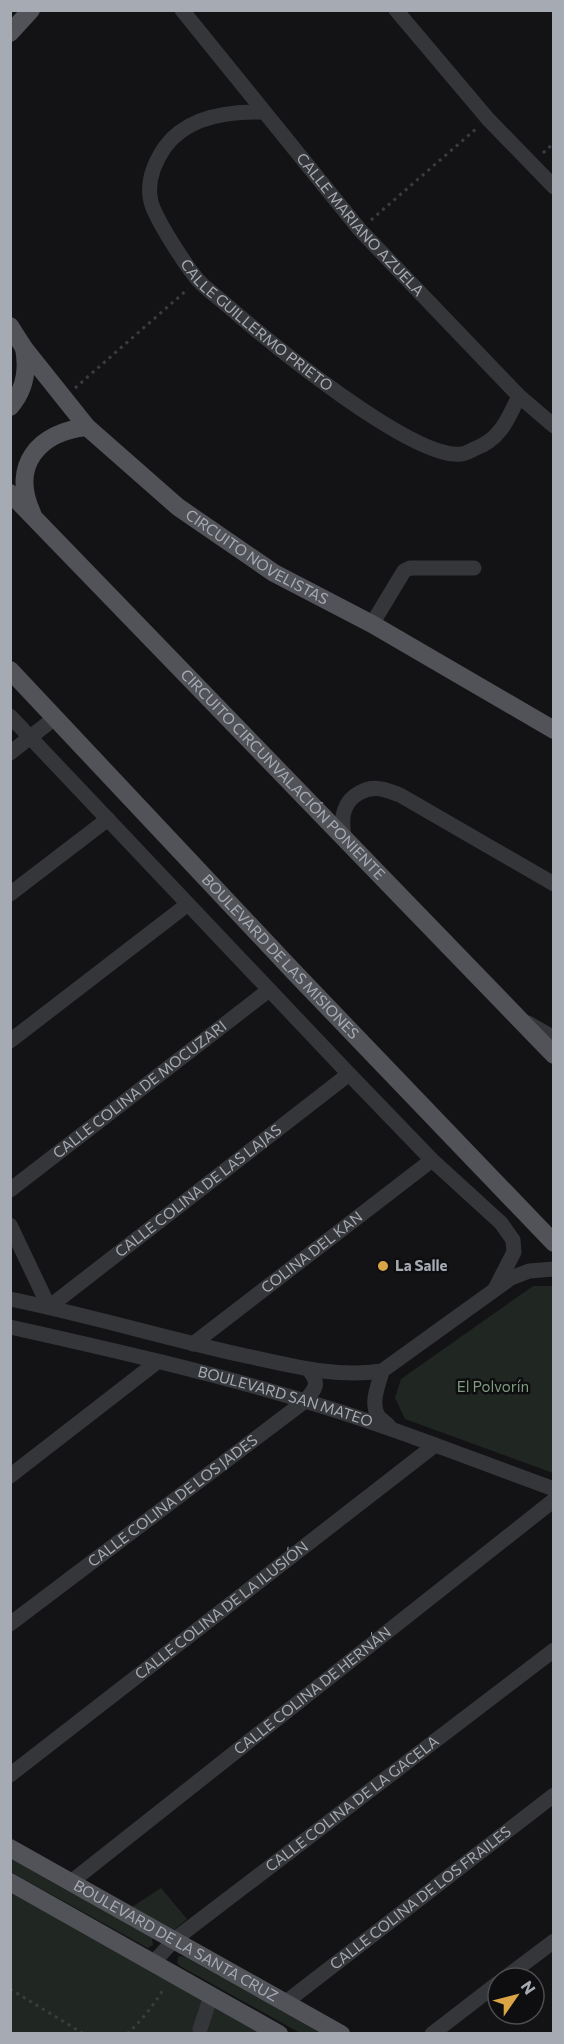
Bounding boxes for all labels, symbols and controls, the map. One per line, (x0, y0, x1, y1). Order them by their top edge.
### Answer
street label: CALLE MARIANO AZUELA (293, 149, 428, 299)
street label: CALLE GUILLERMO PRIETO (177, 255, 337, 394)
street label: CIRCUITO NOVELISTAS (183, 505, 332, 608)
street label: CIRCUITO CIRCUNVALACIÓN PONIENTE (177, 665, 389, 883)
street label: BOULEVARD DE LAS MISIONES (199, 870, 363, 1042)
street label: CALLE COLINA DE MOCUZARI (49, 1016, 230, 1162)
street label: CALLE COLINA DE LAS LAJAS (111, 1120, 285, 1260)
street label: COLINA DEL KAN (257, 1207, 365, 1296)
place label: La Salle (395, 1256, 448, 1274)
marker: La Salle (376, 1259, 390, 1273)
street label: BOULEVARD SAN MATEO (196, 1362, 375, 1430)
park label: El Polvorín (457, 1377, 529, 1395)
street label: CALLE COLINA DE LOS JADES (84, 1430, 261, 1570)
street label: CALLE COLINA DE LA ILUSIÓN (131, 1537, 311, 1683)
street label: CALLE COLINA DE HERNÁN (230, 1622, 394, 1758)
street label: CALLE COLINA DE LA GACELA (261, 1731, 442, 1875)
street label: CALLE COLINA DE LOS FRAILES (326, 1822, 514, 1973)
street label: BOULEVARD DE LA SANTA CRUZ (71, 1876, 282, 2005)
north arrow (486, 1966, 546, 2026)
text: N (517, 1977, 540, 1997)

